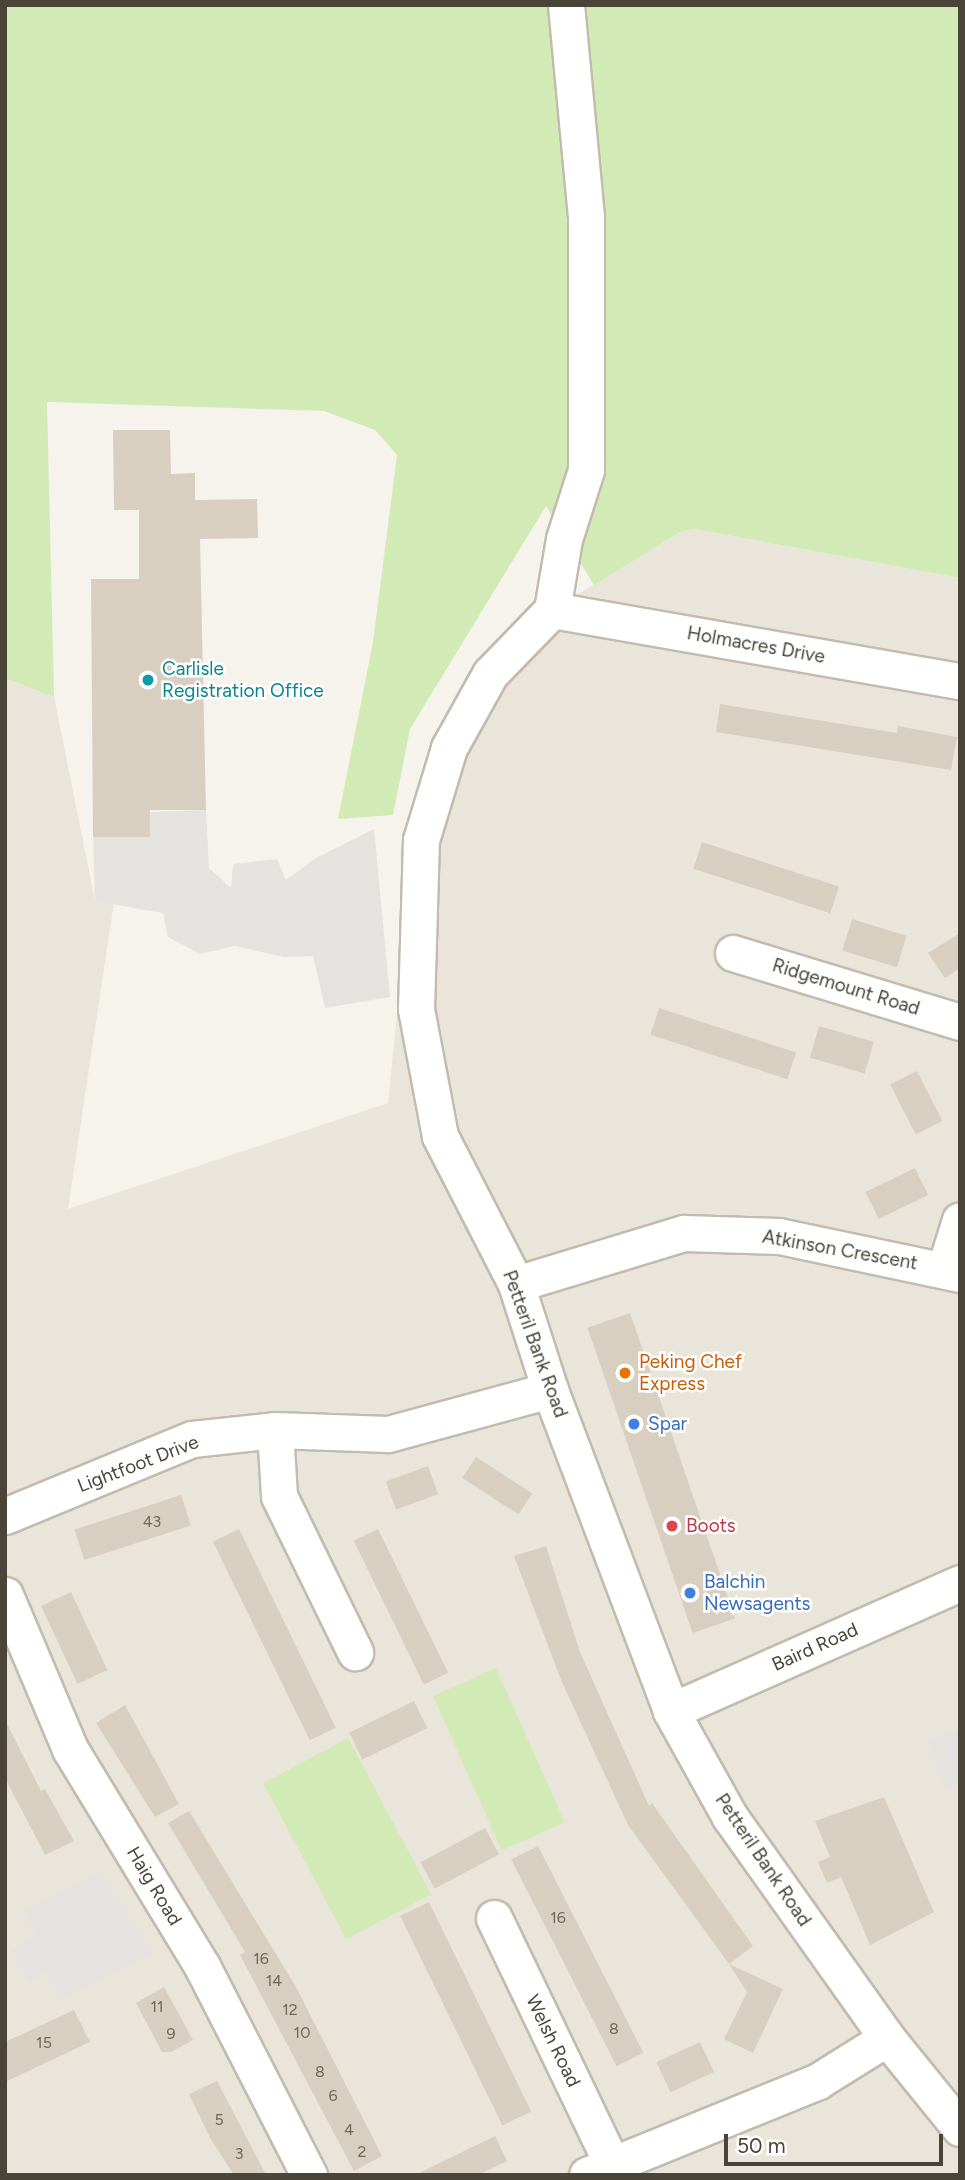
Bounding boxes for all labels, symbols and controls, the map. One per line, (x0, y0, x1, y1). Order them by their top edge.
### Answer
street label: Holmacres Drive (685, 622, 827, 668)
place label: Carlisle Registration Office (162, 658, 324, 702)
marker: Carlisle Registration Office (140, 672, 156, 688)
street label: Ridgemount Road (770, 954, 922, 1020)
street label: Atkinson Crescent (761, 1225, 919, 1275)
street label: Petteril Bank Road (498, 1267, 572, 1421)
place label: Peking Chef Express (639, 1351, 742, 1395)
marker: Peking Chef Express (617, 1365, 633, 1381)
place label: Spar (648, 1413, 687, 1435)
marker: Spar (626, 1416, 642, 1432)
street label: Lightfoot Drive (74, 1430, 202, 1498)
house number: 43 (143, 1512, 161, 1532)
place label: Boots (686, 1515, 736, 1537)
marker: Boots (664, 1518, 680, 1534)
place label: Balchin Newsagents (704, 1571, 810, 1615)
marker: Balchin Newsagents (682, 1585, 698, 1601)
street label: Baird Road (768, 1618, 862, 1676)
street label: Petteril Bank Road (710, 1789, 816, 1931)
street label: Haig Road (122, 1842, 186, 1930)
house number: 16 (550, 1908, 566, 1928)
house number: 16 (253, 1949, 269, 1969)
house number: 14 (266, 1971, 282, 1991)
street label: Welsh Road (521, 1991, 585, 2091)
house number: 11 (150, 1997, 164, 2017)
house number: 12 (282, 2000, 298, 2020)
house number: 8 (609, 2019, 619, 2039)
house number: 10 (294, 2023, 310, 2043)
house number: 9 (166, 2024, 176, 2044)
house number: 15 (36, 2033, 52, 2053)
house number: 8 (315, 2062, 325, 2082)
house number: 6 (328, 2086, 338, 2106)
house number: 5 (214, 2110, 224, 2130)
house number: 4 (344, 2120, 354, 2140)
scale bar (727, 2120, 946, 2164)
text: 50 m (737, 2133, 786, 2158)
house number: 2 (358, 2142, 366, 2162)
house number: 3 (235, 2144, 243, 2164)

